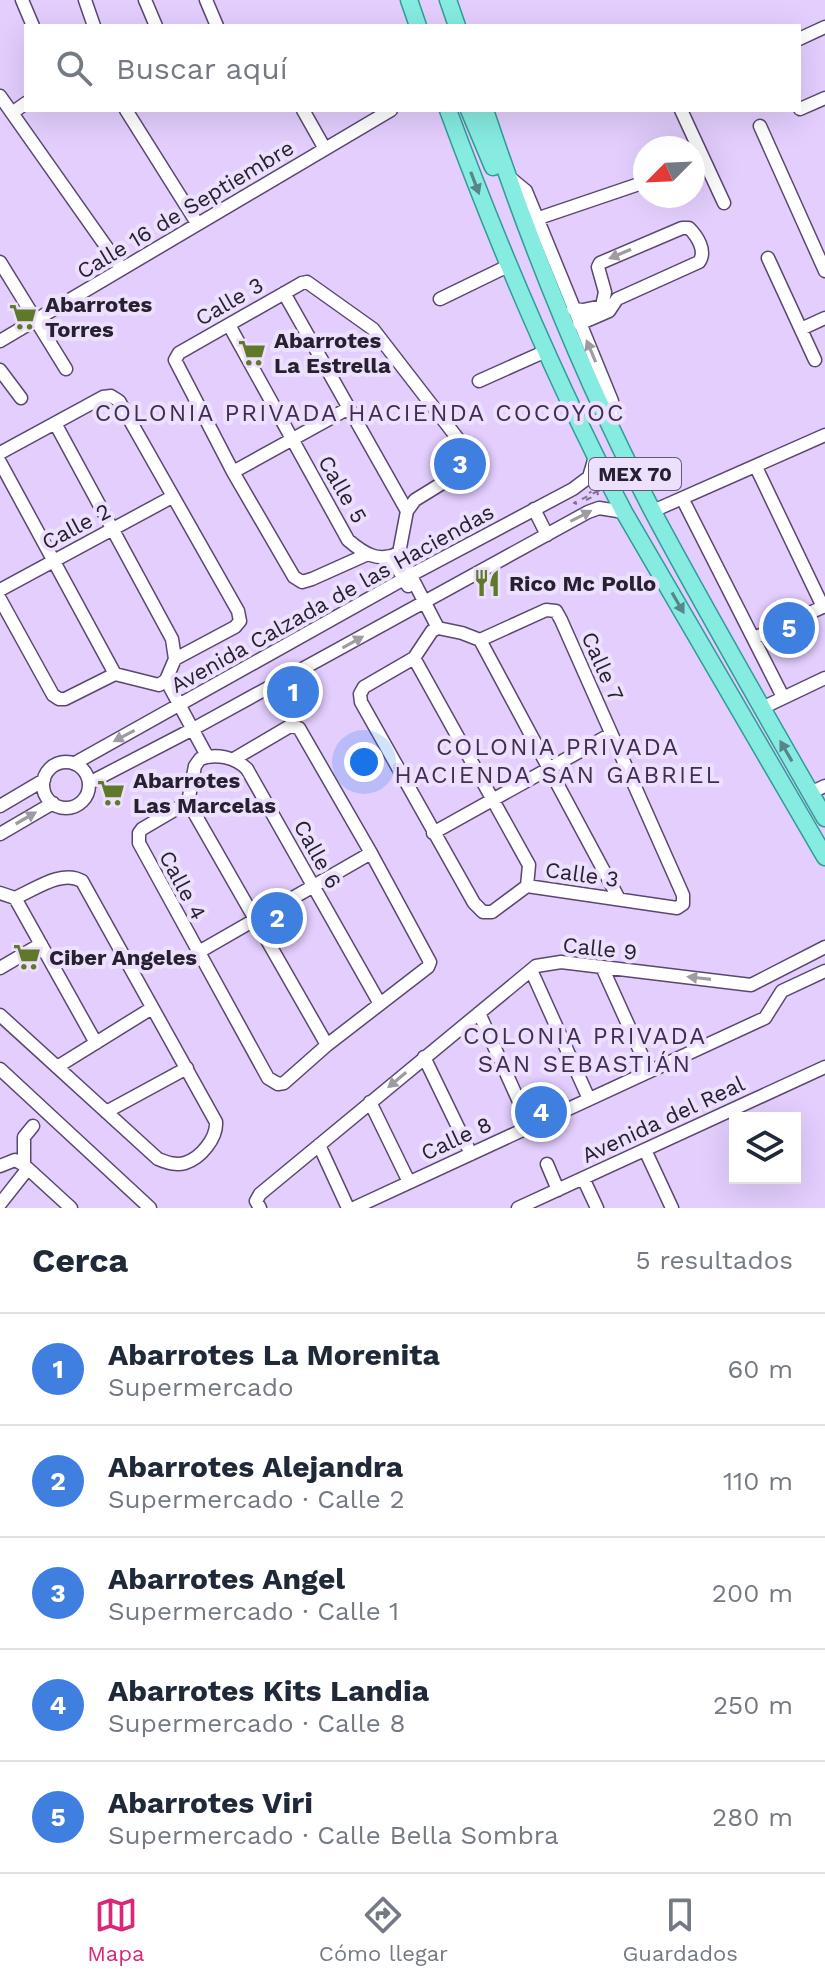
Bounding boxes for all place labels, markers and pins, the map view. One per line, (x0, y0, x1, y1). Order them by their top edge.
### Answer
place label: Abarrotes Torres (45, 292, 153, 342)
supermarket icon: Abarrotes Torres (8, 302, 38, 332)
place label: Abarrotes La Estrella (274, 328, 391, 378)
supermarket icon: Abarrotes La Estrella (237, 338, 267, 368)
pin: 3 (434, 434, 486, 494)
restaurant icon: Rico Mc Pollo (472, 568, 502, 598)
place label: Rico Mc Pollo (509, 571, 656, 596)
pin: 5 (763, 598, 815, 658)
pin: 1 (267, 662, 319, 722)
place label: Abarrotes Las Marcelas (133, 768, 276, 818)
supermarket icon: Abarrotes Las Marcelas (96, 778, 126, 808)
pin: 2 (251, 888, 303, 948)
supermarket icon: Ciber Angeles (12, 942, 42, 972)
place label: Ciber Angeles (49, 945, 197, 970)
pin: 4 (515, 1082, 567, 1142)

